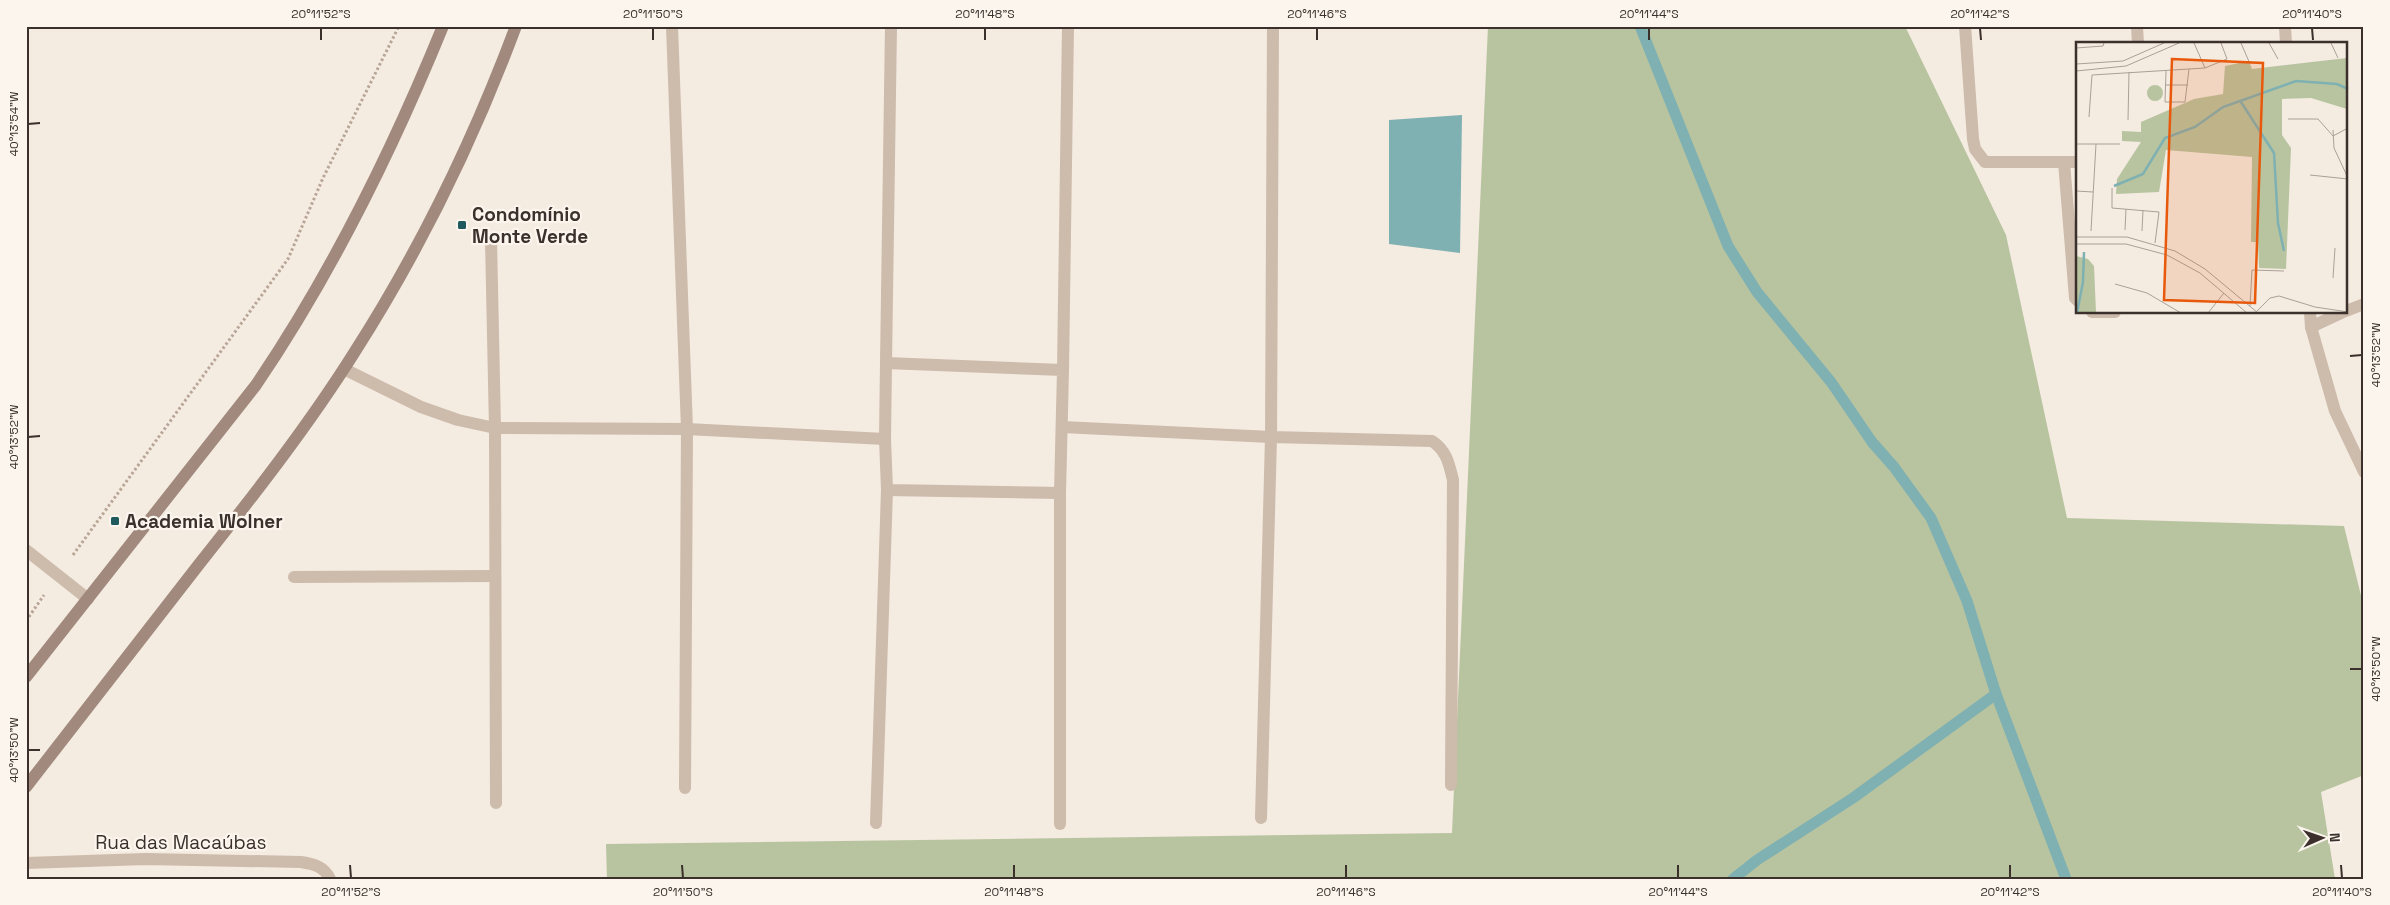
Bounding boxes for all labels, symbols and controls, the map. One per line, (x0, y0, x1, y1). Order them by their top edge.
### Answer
text: 20°11'52"S (291, 6, 351, 22)
text: 20°11'50"S (623, 6, 683, 22)
text: 20°11'48"S (955, 6, 1015, 22)
text: 20°11'46"S (1287, 6, 1347, 22)
text: 20°11'44"S (1619, 6, 1679, 22)
text: 20°11'42"S (1950, 6, 2010, 22)
text: 20°11'40"S (2282, 6, 2342, 22)
inset map (2076, 42, 2348, 314)
text: 40°13'54"W (6, 91, 22, 156)
place label: Condomínio Monte Verde (472, 202, 588, 249)
marker: Condomínio Monte Verde (456, 219, 468, 231)
text: 40°13'52"W (2368, 322, 2384, 387)
text: 40°13'52"W (6, 404, 22, 469)
place label: Academia Wolner (125, 509, 283, 534)
marker: Academia Wolner (109, 515, 121, 527)
text: 40°13'50"W (2368, 636, 2384, 702)
text: 40°13'50"W (6, 717, 22, 783)
north arrow (2298, 812, 2348, 862)
street label: Rua das Macaúbas (95, 830, 267, 855)
text: N (2326, 833, 2344, 843)
text: 20°11'52"S (321, 884, 381, 900)
text: 20°11'50"S (653, 884, 713, 900)
text: 20°11'48"S (984, 884, 1044, 900)
text: 20°11'46"S (1316, 884, 1376, 900)
text: 20°11'44"S (1648, 884, 1708, 900)
text: 20°11'42"S (1980, 884, 2040, 900)
text: 20°11'40"S (2312, 884, 2372, 900)

